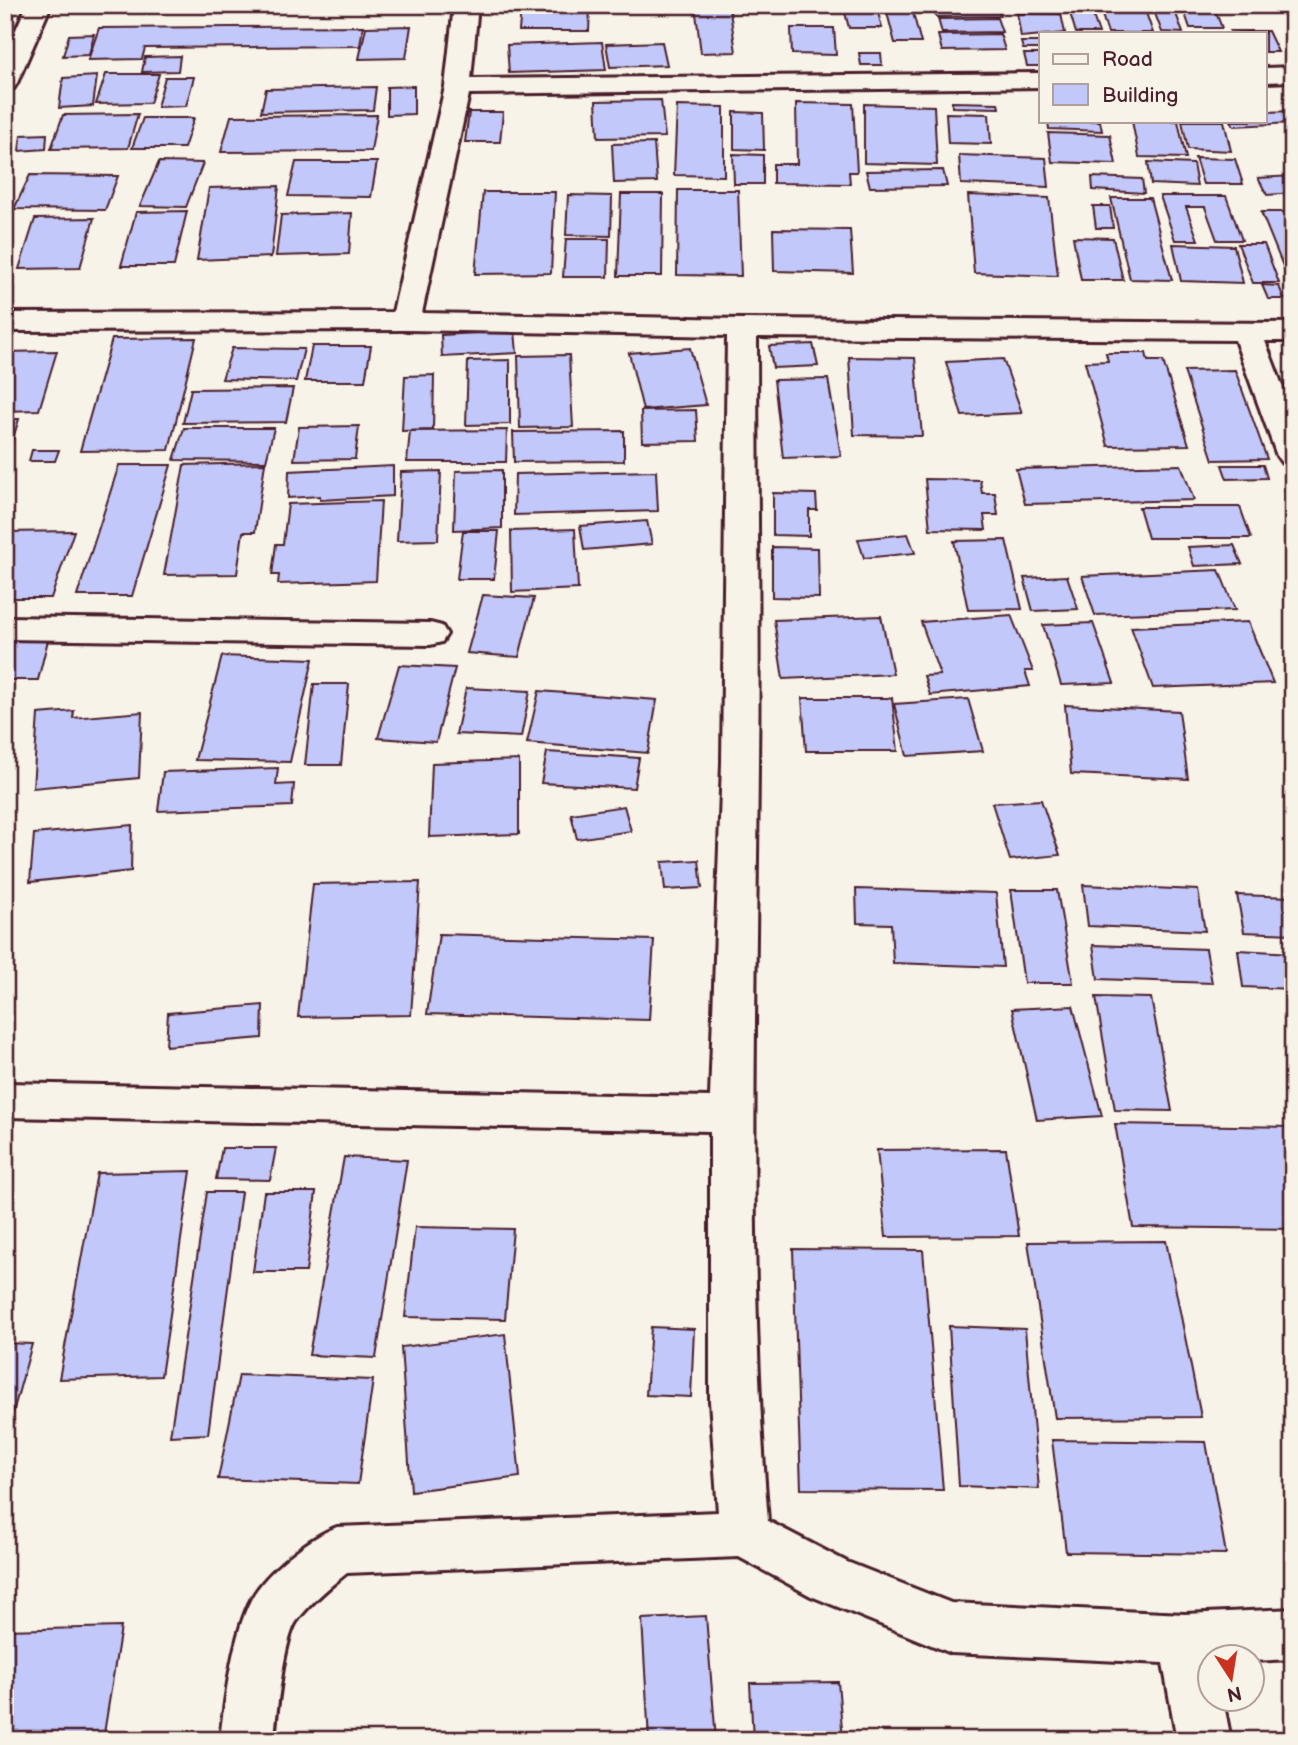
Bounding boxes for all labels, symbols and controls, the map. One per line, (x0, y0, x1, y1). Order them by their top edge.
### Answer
legend (1039, 32, 1266, 122)
text: Road (1102, 47, 1153, 72)
text: Building (1102, 83, 1178, 108)
north arrow (1196, 1644, 1266, 1714)
text: N (1225, 1680, 1244, 1706)

